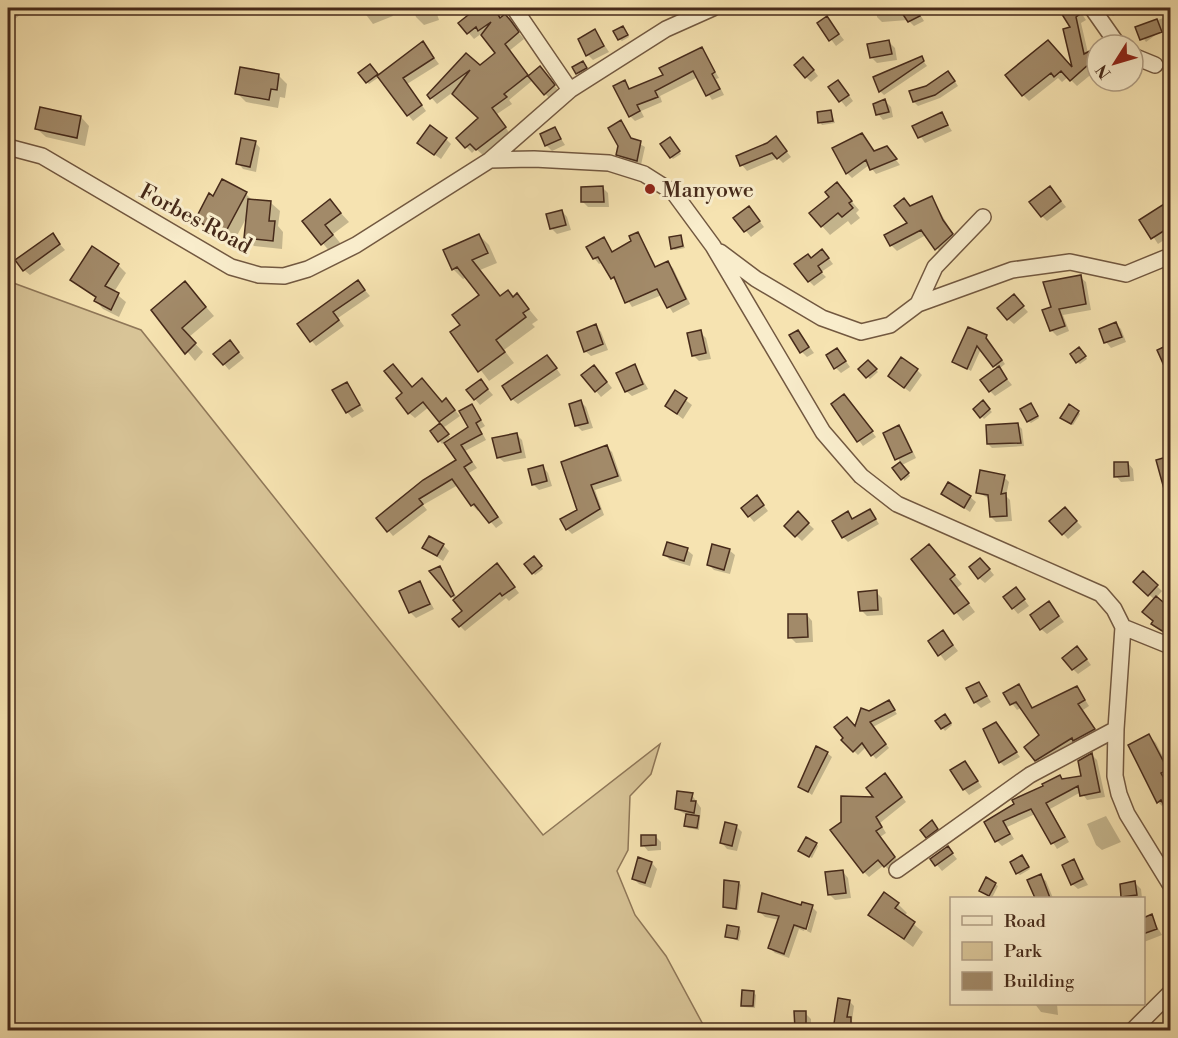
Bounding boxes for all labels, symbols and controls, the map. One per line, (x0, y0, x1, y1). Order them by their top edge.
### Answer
north arrow (1085, 33, 1145, 93)
text: N (1092, 60, 1116, 82)
place label: Manyowe (662, 177, 754, 204)
street label: Forbes Road (134, 178, 257, 260)
marker: Manyowe (643, 182, 657, 196)
legend (950, 897, 1145, 1005)
text: Road (1004, 910, 1047, 933)
text: Park (1004, 940, 1043, 963)
text: Building (1003, 970, 1075, 993)

